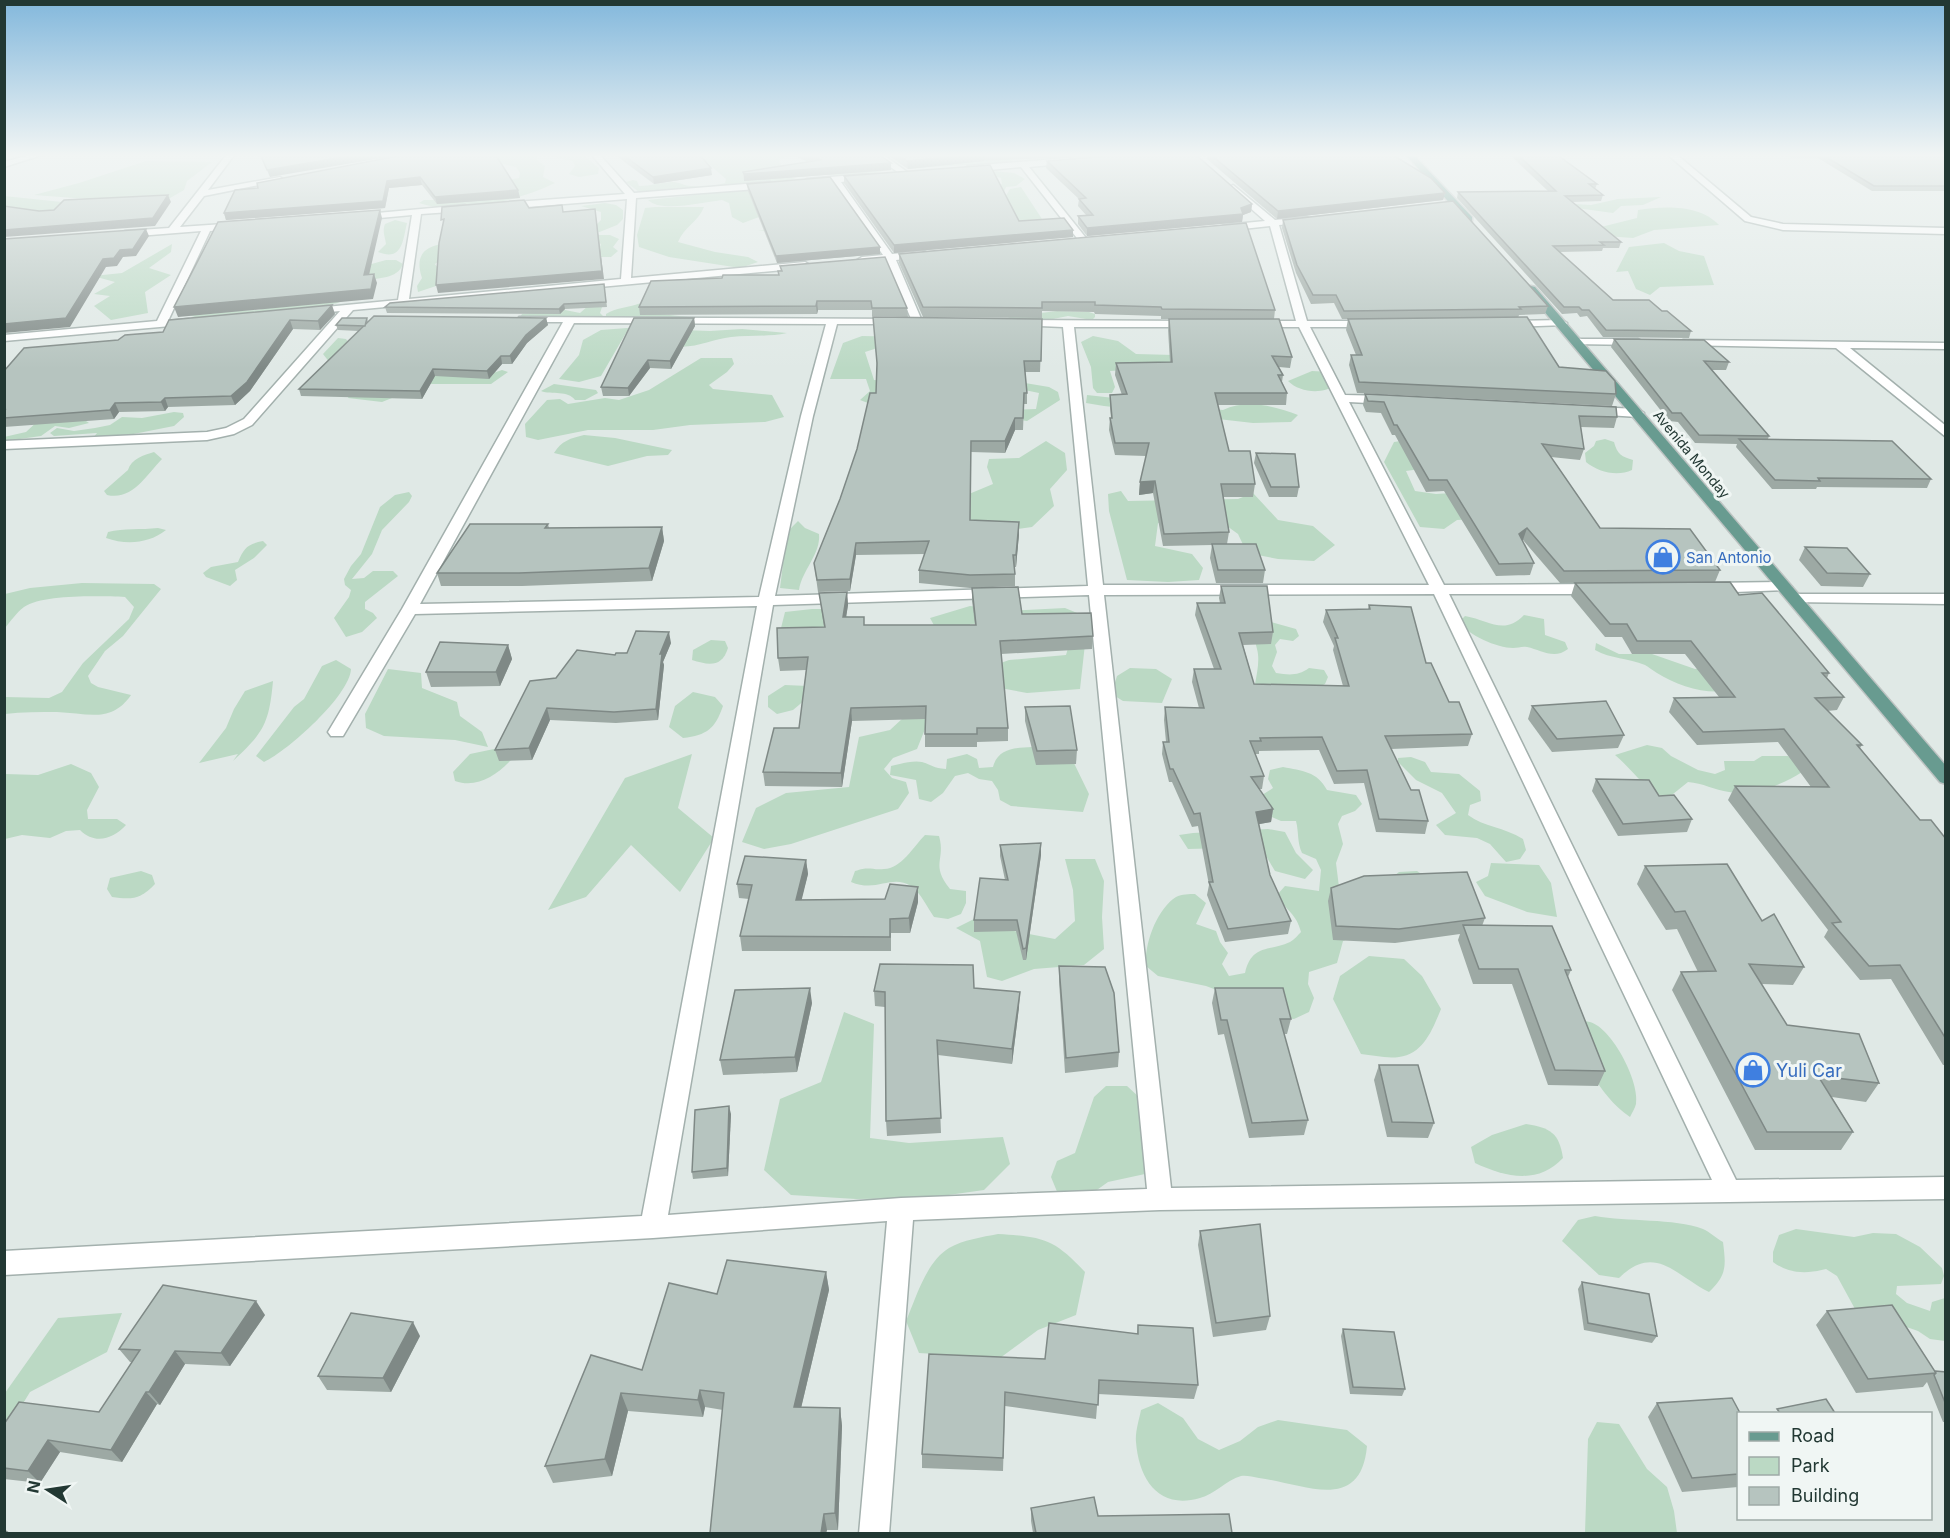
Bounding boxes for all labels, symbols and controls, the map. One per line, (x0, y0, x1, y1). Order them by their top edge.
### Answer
street label: Avenida Monday (1650, 406, 1734, 502)
shop icon: San Antonio (1645, 539, 1681, 575)
place label: San Antonio (1686, 548, 1772, 567)
shop icon: Yuli Car (1735, 1052, 1771, 1088)
place label: Yuli Car (1776, 1060, 1842, 1081)
legend (1737, 1412, 1932, 1520)
text: Road (1791, 1425, 1834, 1446)
text: Park (1791, 1455, 1830, 1476)
north arrow (18, 1460, 78, 1520)
text: N (22, 1479, 44, 1495)
text: Building (1791, 1485, 1859, 1506)

